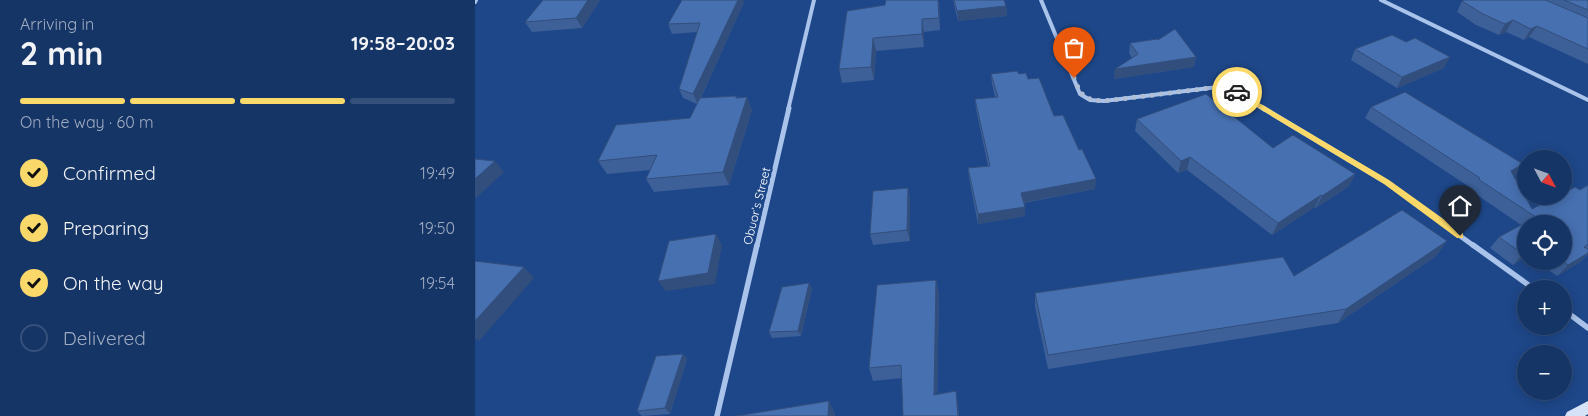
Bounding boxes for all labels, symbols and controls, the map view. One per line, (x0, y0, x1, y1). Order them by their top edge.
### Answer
text: Arriving in (20, 14, 94, 34)
pin (1053, 27, 1095, 78)
text: 19:58–20:03 (351, 31, 455, 55)
text: 2 min (20, 33, 103, 73)
icon: bag (1060, 34, 1088, 62)
courier (1212, 67, 1262, 117)
icon: car (1223, 78, 1251, 106)
text: On the way · 60 m (20, 112, 154, 132)
north arrow (1517, 150, 1573, 205)
map controls (1517, 150, 1572, 400)
icon: check (20, 159, 48, 187)
text: Confirmed (63, 161, 156, 185)
text: 19:49 (420, 163, 455, 183)
street label: Obuor’s Street (740, 166, 773, 246)
pin (1439, 185, 1481, 236)
icon: home (1446, 192, 1474, 220)
icon: check (20, 214, 48, 242)
button: locate (1517, 215, 1572, 270)
text: Preparing (63, 216, 149, 240)
text: 19:50 (419, 218, 455, 238)
icon: check (20, 269, 48, 297)
text: On the way (63, 271, 164, 295)
text: 19:54 (420, 273, 455, 293)
button: + (1517, 280, 1572, 335)
text: Delivered (63, 326, 146, 350)
button: − (1517, 345, 1572, 400)

